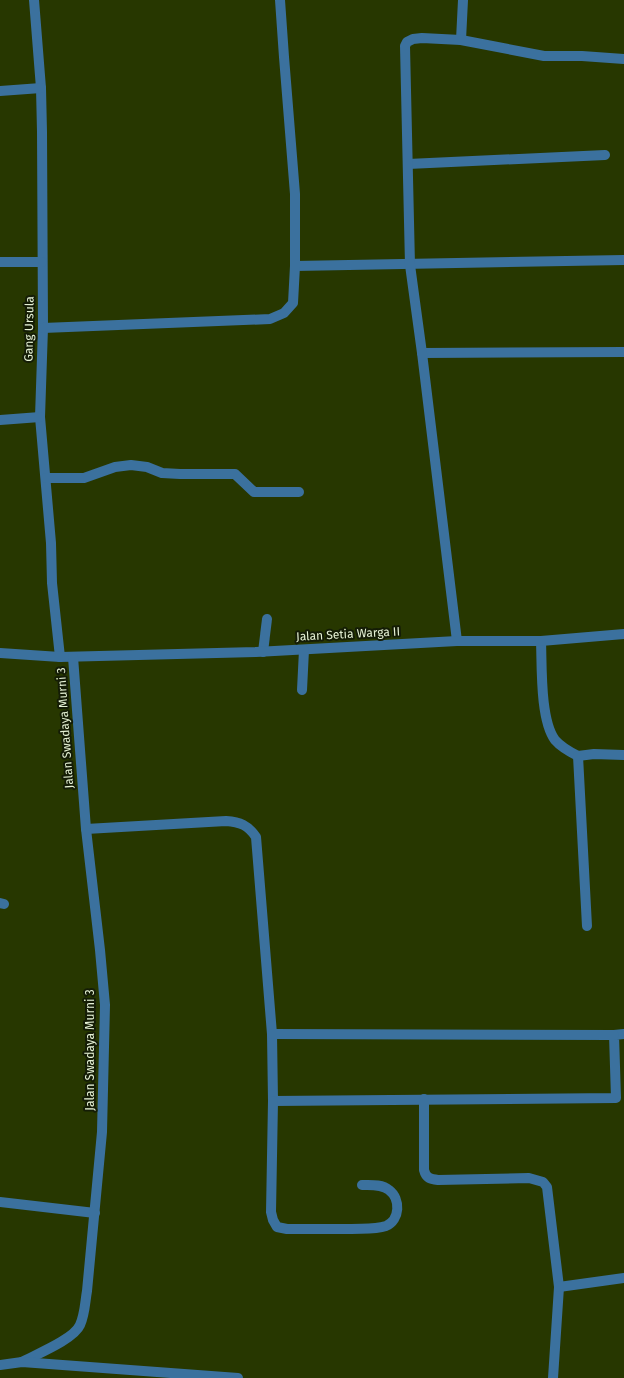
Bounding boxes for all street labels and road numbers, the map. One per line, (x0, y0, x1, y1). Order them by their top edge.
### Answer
street label: Gang Ursula (21, 296, 37, 362)
street label: Jalan Setia Warga II (296, 624, 400, 644)
street label: Jalan Swadaya Murni 3 (54, 667, 76, 789)
street label: Jalan Swadaya Murni 3 (83, 989, 97, 1111)

